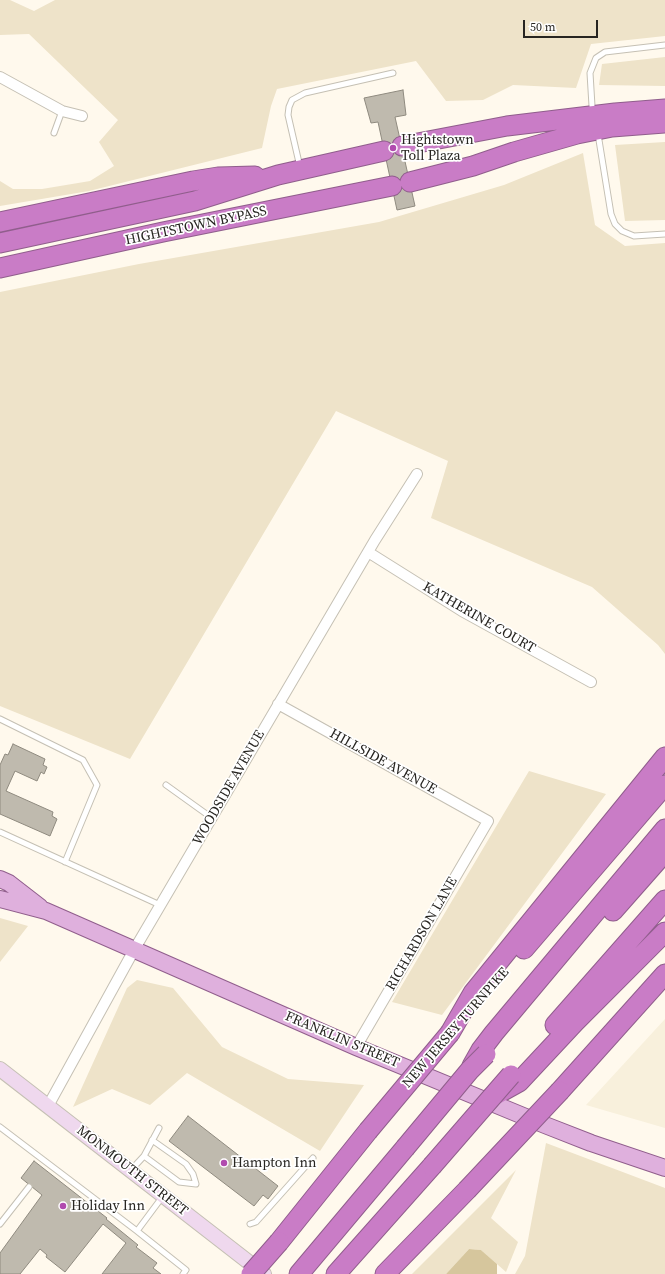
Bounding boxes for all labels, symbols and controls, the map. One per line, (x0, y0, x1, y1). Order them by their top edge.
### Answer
scale bar (525, 12, 600, 38)
text: 50 m (530, 19, 556, 35)
place label: Hightstown Toll Plaza (401, 132, 474, 164)
marker: Hightstown Toll Plaza (388, 143, 398, 153)
street label: HIGHTSTOWN BYPASS (124, 203, 268, 249)
street label: KATHERINE COURT (420, 579, 538, 657)
street label: HILLSIDE AVENUE (327, 726, 439, 798)
street label: WOODSIDE AVENUE (189, 728, 269, 848)
street label: RICHARDSON LANE (383, 874, 461, 994)
street label: NEW JERSEY TURNPIKE (399, 964, 513, 1092)
street label: FRANKLIN STREET (282, 1008, 402, 1072)
street label: MONMOUTH STREET (73, 1122, 191, 1220)
place label: Hampton Inn (232, 1155, 316, 1171)
marker: Hampton Inn (219, 1158, 229, 1168)
place label: Holiday Inn (71, 1198, 145, 1214)
marker: Holiday Inn (58, 1201, 68, 1211)

